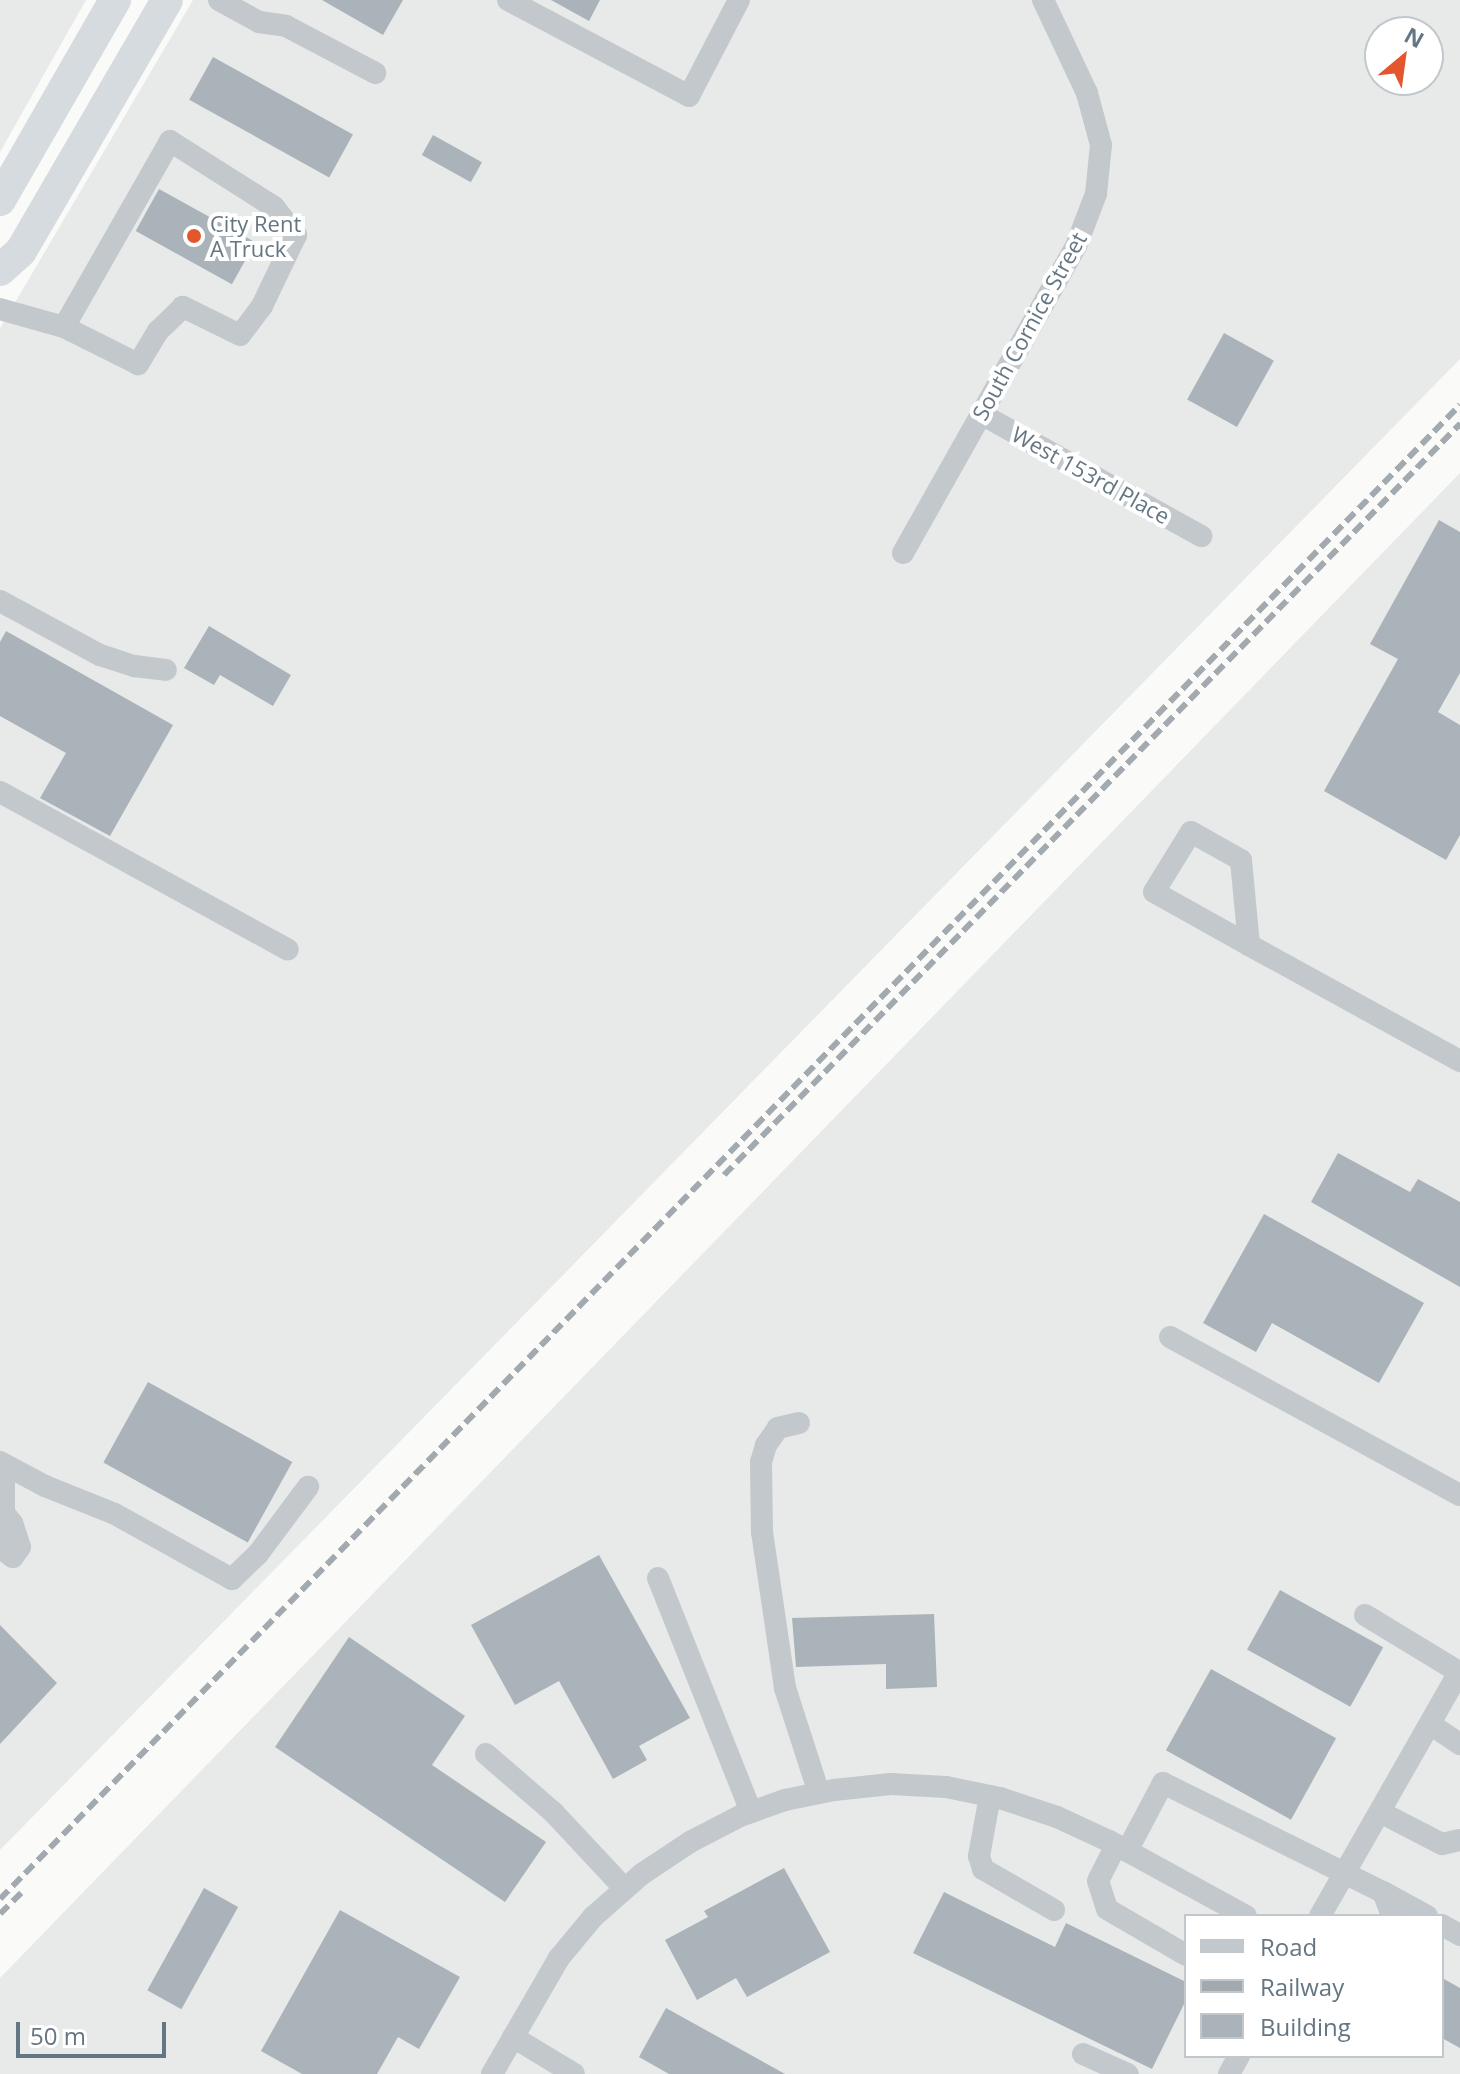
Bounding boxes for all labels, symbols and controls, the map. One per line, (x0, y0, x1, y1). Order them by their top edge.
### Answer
north arrow (1364, 16, 1444, 96)
text: N (1400, 19, 1430, 54)
place label: City Rent A Truck (210, 210, 301, 262)
marker: City Rent A Truck (185, 227, 203, 245)
street label: South Cornice Street (966, 227, 1092, 425)
street label: West 153rd Place (1007, 421, 1175, 529)
legend (1184, 1914, 1444, 2058)
text: Road (1260, 1930, 1317, 1963)
text: Railway (1260, 1970, 1344, 2003)
scale bar (20, 2006, 170, 2056)
text: Building (1260, 2010, 1351, 2043)
text: 50 m (30, 2019, 86, 2052)

